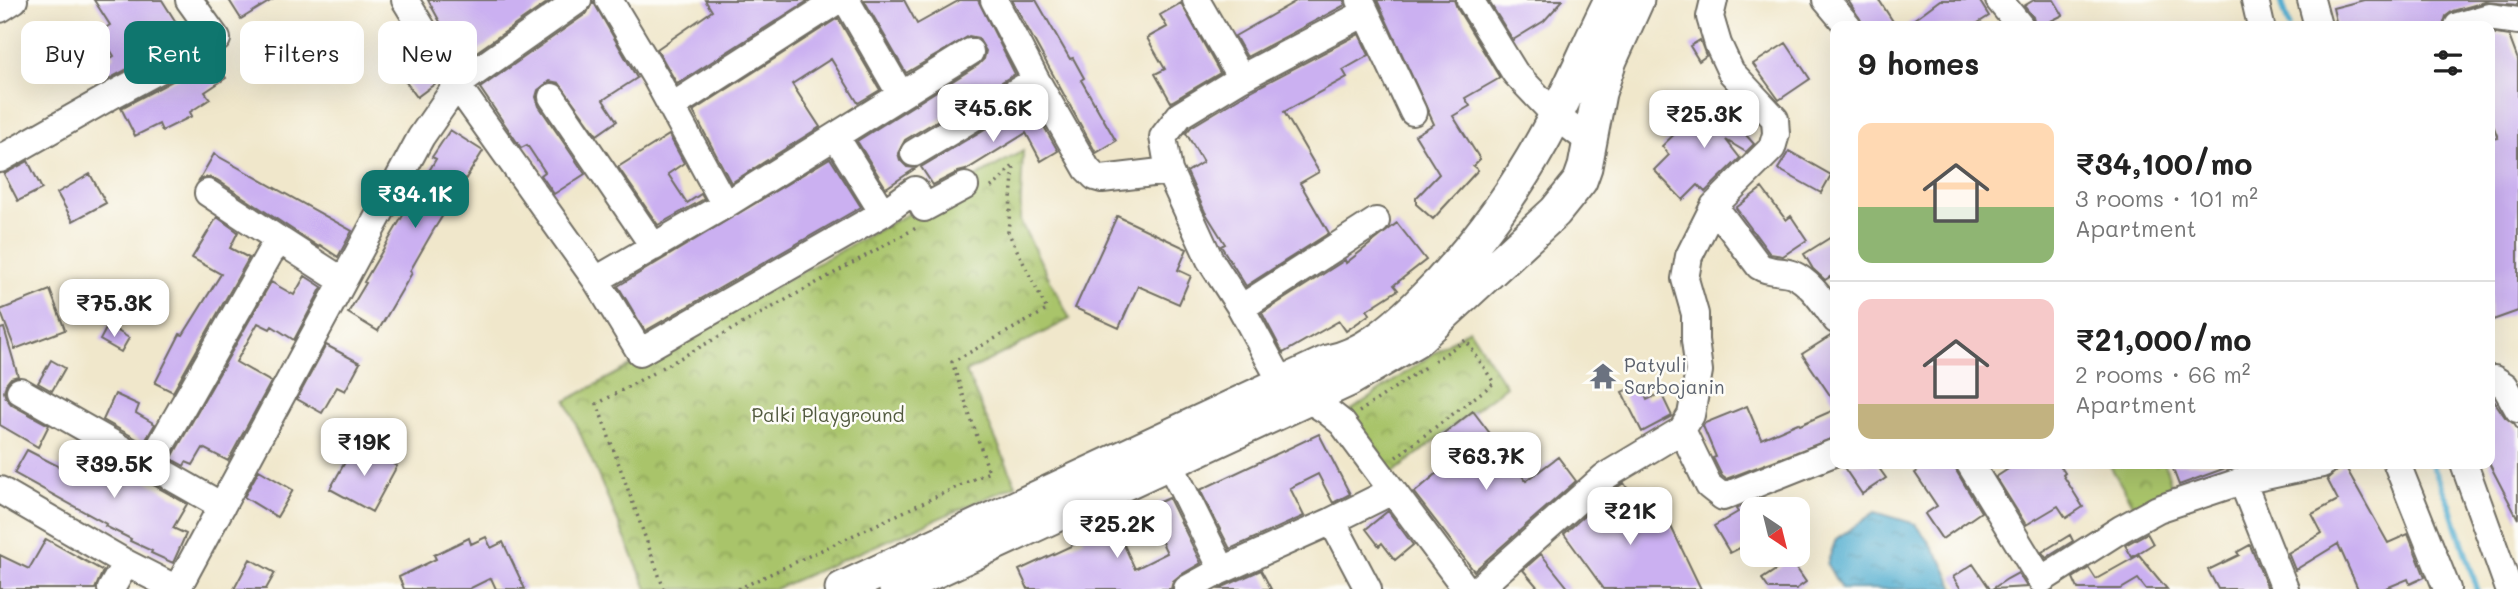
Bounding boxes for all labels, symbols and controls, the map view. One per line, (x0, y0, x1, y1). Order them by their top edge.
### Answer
chip: Buy (21, 21, 110, 84)
chip: Rent (124, 21, 226, 84)
chip: Filters (240, 21, 364, 84)
chip: New (378, 21, 477, 84)
text: 9 homes (1858, 43, 1979, 83)
icon: filters (2429, 44, 2467, 82)
pin: ₹45.6K (936, 85, 1050, 144)
pin: ₹25.3K (1647, 90, 1761, 150)
text: ₹45.6K (953, 92, 1033, 122)
text: ₹25.3K (1665, 98, 1743, 128)
text: ₹34,100/mo (2075, 143, 2253, 183)
icon: home (1914, 151, 1998, 235)
pin: ₹34.1K (358, 170, 472, 230)
text: ₹34.1K (377, 178, 453, 208)
text: 3 rooms · 101 m² (2075, 183, 2258, 213)
text: Apartment (2075, 213, 2197, 243)
pin: ₹75.3K (57, 280, 171, 339)
text: ₹75.3K (75, 287, 153, 317)
text: ₹21,000/mo (2075, 319, 2252, 359)
icon: home (1914, 327, 1998, 411)
place label: Patyuli Sarbojanin (1624, 352, 1725, 399)
text: 2 rooms · 66 m² (2075, 359, 2250, 389)
temple icon: Patyuli Sarbojanin (1588, 361, 1618, 391)
text: Apartment (2075, 389, 2197, 419)
park label: Palki Playground (751, 402, 905, 427)
pin: ₹19K (323, 419, 405, 478)
text: ₹19K (337, 426, 391, 456)
pin: ₹63.7K (1429, 433, 1543, 492)
pin: ₹39.5K (57, 440, 171, 500)
text: ₹63.7K (1447, 440, 1525, 470)
text: ₹39.5K (75, 448, 153, 478)
pin: ₹21K (1589, 488, 1671, 547)
text: ₹21K (1603, 495, 1657, 525)
north arrow (1740, 497, 1810, 567)
map controls (1740, 497, 1810, 567)
pin: ₹25.2K (1060, 500, 1174, 560)
text: ₹25.2K (1079, 508, 1155, 538)

